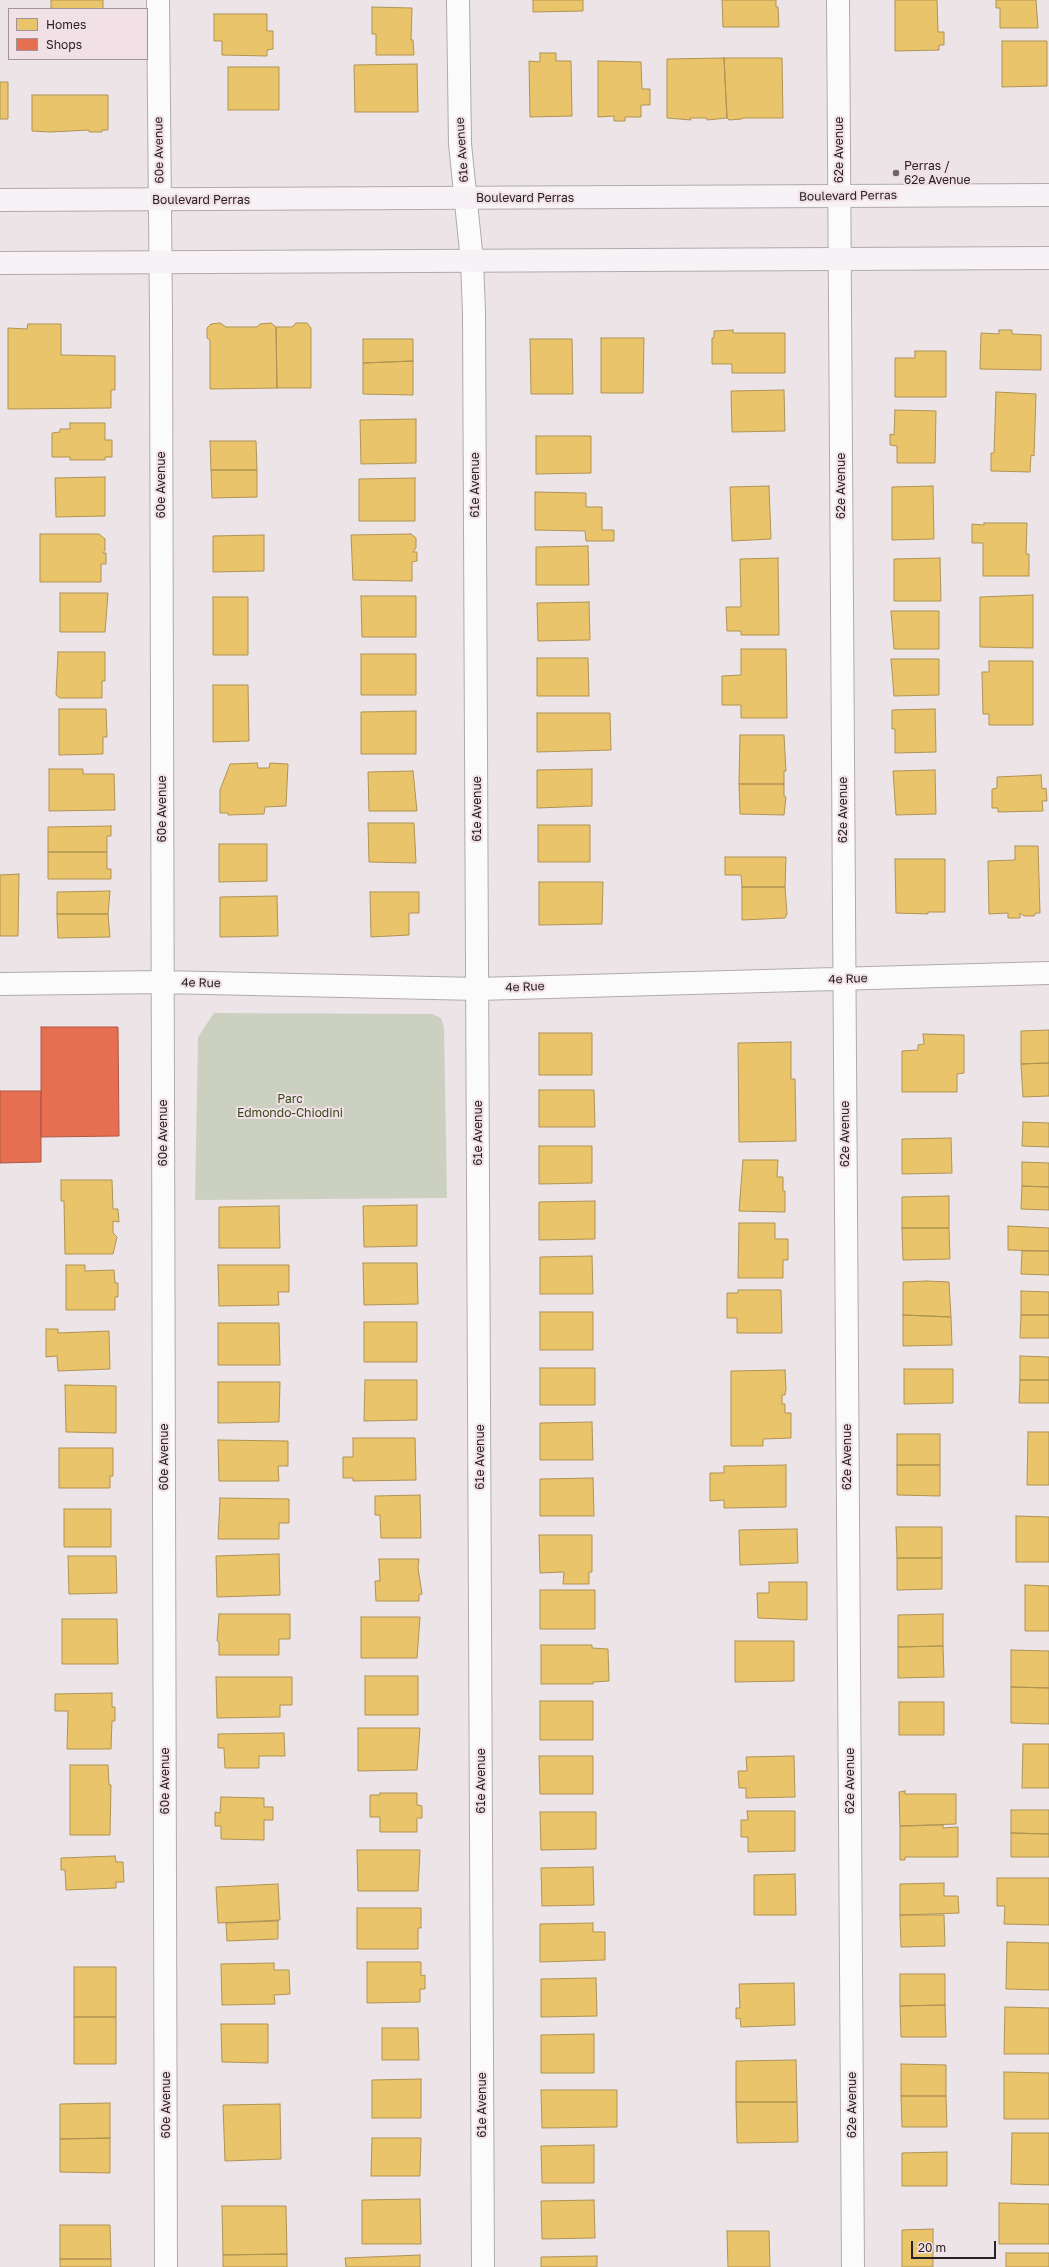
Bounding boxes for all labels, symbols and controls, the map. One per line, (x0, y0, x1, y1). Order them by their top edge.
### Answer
legend (8, 8, 148, 60)
text: Homes (46, 17, 86, 32)
text: Shops (46, 37, 82, 52)
street label: 60e Avenue (151, 116, 167, 184)
street label: 61e Avenue (453, 117, 471, 183)
street label: 62e Avenue (832, 117, 846, 183)
place label: Perras / 62e Avenue (904, 159, 971, 187)
marker: Perras / 62e Avenue (891, 168, 901, 178)
street label: Boulevard Perras (799, 188, 897, 204)
street label: Boulevard Perras (476, 191, 574, 205)
street label: Boulevard Perras (152, 193, 250, 207)
street label: 60e Avenue (154, 451, 168, 519)
street label: 61e Avenue (468, 452, 482, 518)
street label: 62e Avenue (834, 453, 848, 519)
street label: 60e Avenue (155, 775, 169, 843)
street label: 61e Avenue (470, 776, 484, 842)
street label: 62e Avenue (836, 777, 850, 843)
street label: 4e Rue (828, 971, 868, 987)
street label: 4e Rue (181, 975, 221, 991)
street label: 4e Rue (505, 979, 545, 995)
park label: Parc Edmondo-Chiodini (237, 1092, 343, 1120)
street label: 60e Avenue (156, 1099, 170, 1167)
street label: 61e Avenue (471, 1100, 485, 1166)
street label: 62e Avenue (838, 1101, 852, 1167)
street label: 60e Avenue (157, 1423, 171, 1491)
street label: 61e Avenue (473, 1424, 487, 1490)
street label: 62e Avenue (840, 1424, 854, 1490)
street label: 60e Avenue (158, 1747, 172, 1815)
street label: 61e Avenue (474, 1748, 488, 1814)
street label: 62e Avenue (843, 1748, 857, 1814)
street label: 60e Avenue (159, 2071, 173, 2139)
street label: 61e Avenue (475, 2072, 489, 2138)
street label: 62e Avenue (845, 2072, 859, 2138)
scale bar (913, 2233, 998, 2259)
text: 20 m (918, 2240, 946, 2255)

